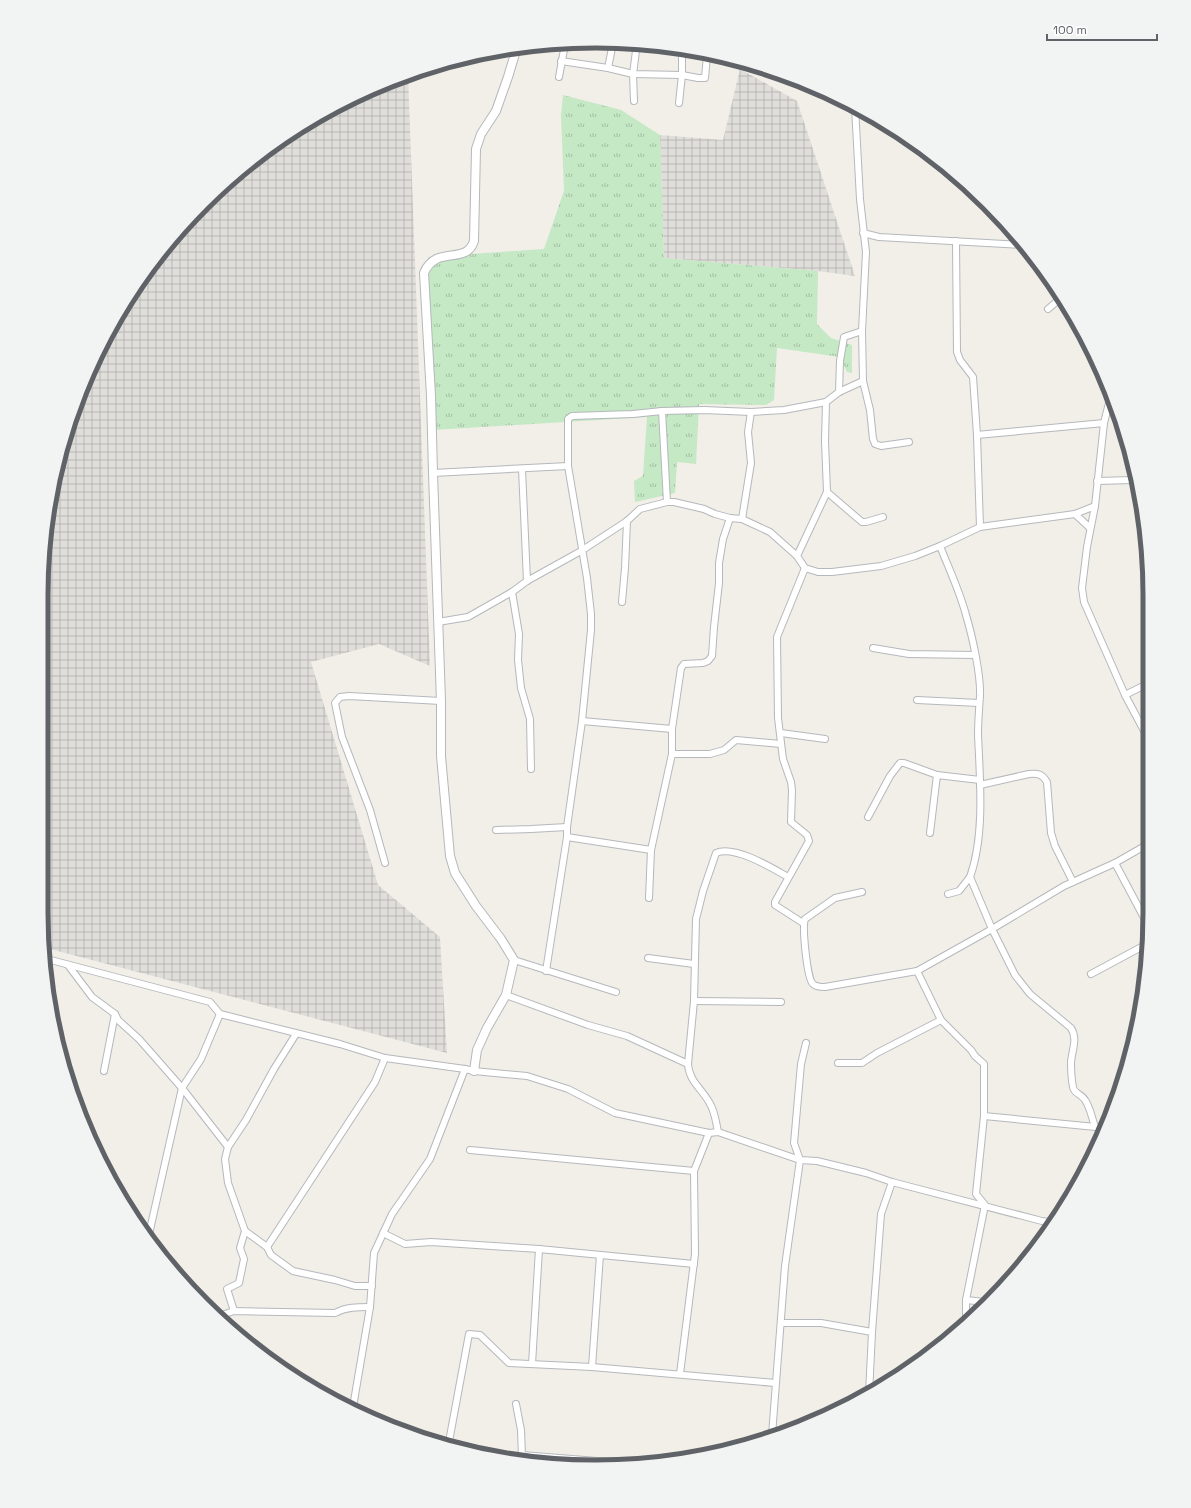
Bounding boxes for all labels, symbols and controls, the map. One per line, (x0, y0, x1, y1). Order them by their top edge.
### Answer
scale bar (1047, 16, 1157, 42)
text: 100 m (1053, 22, 1087, 38)

